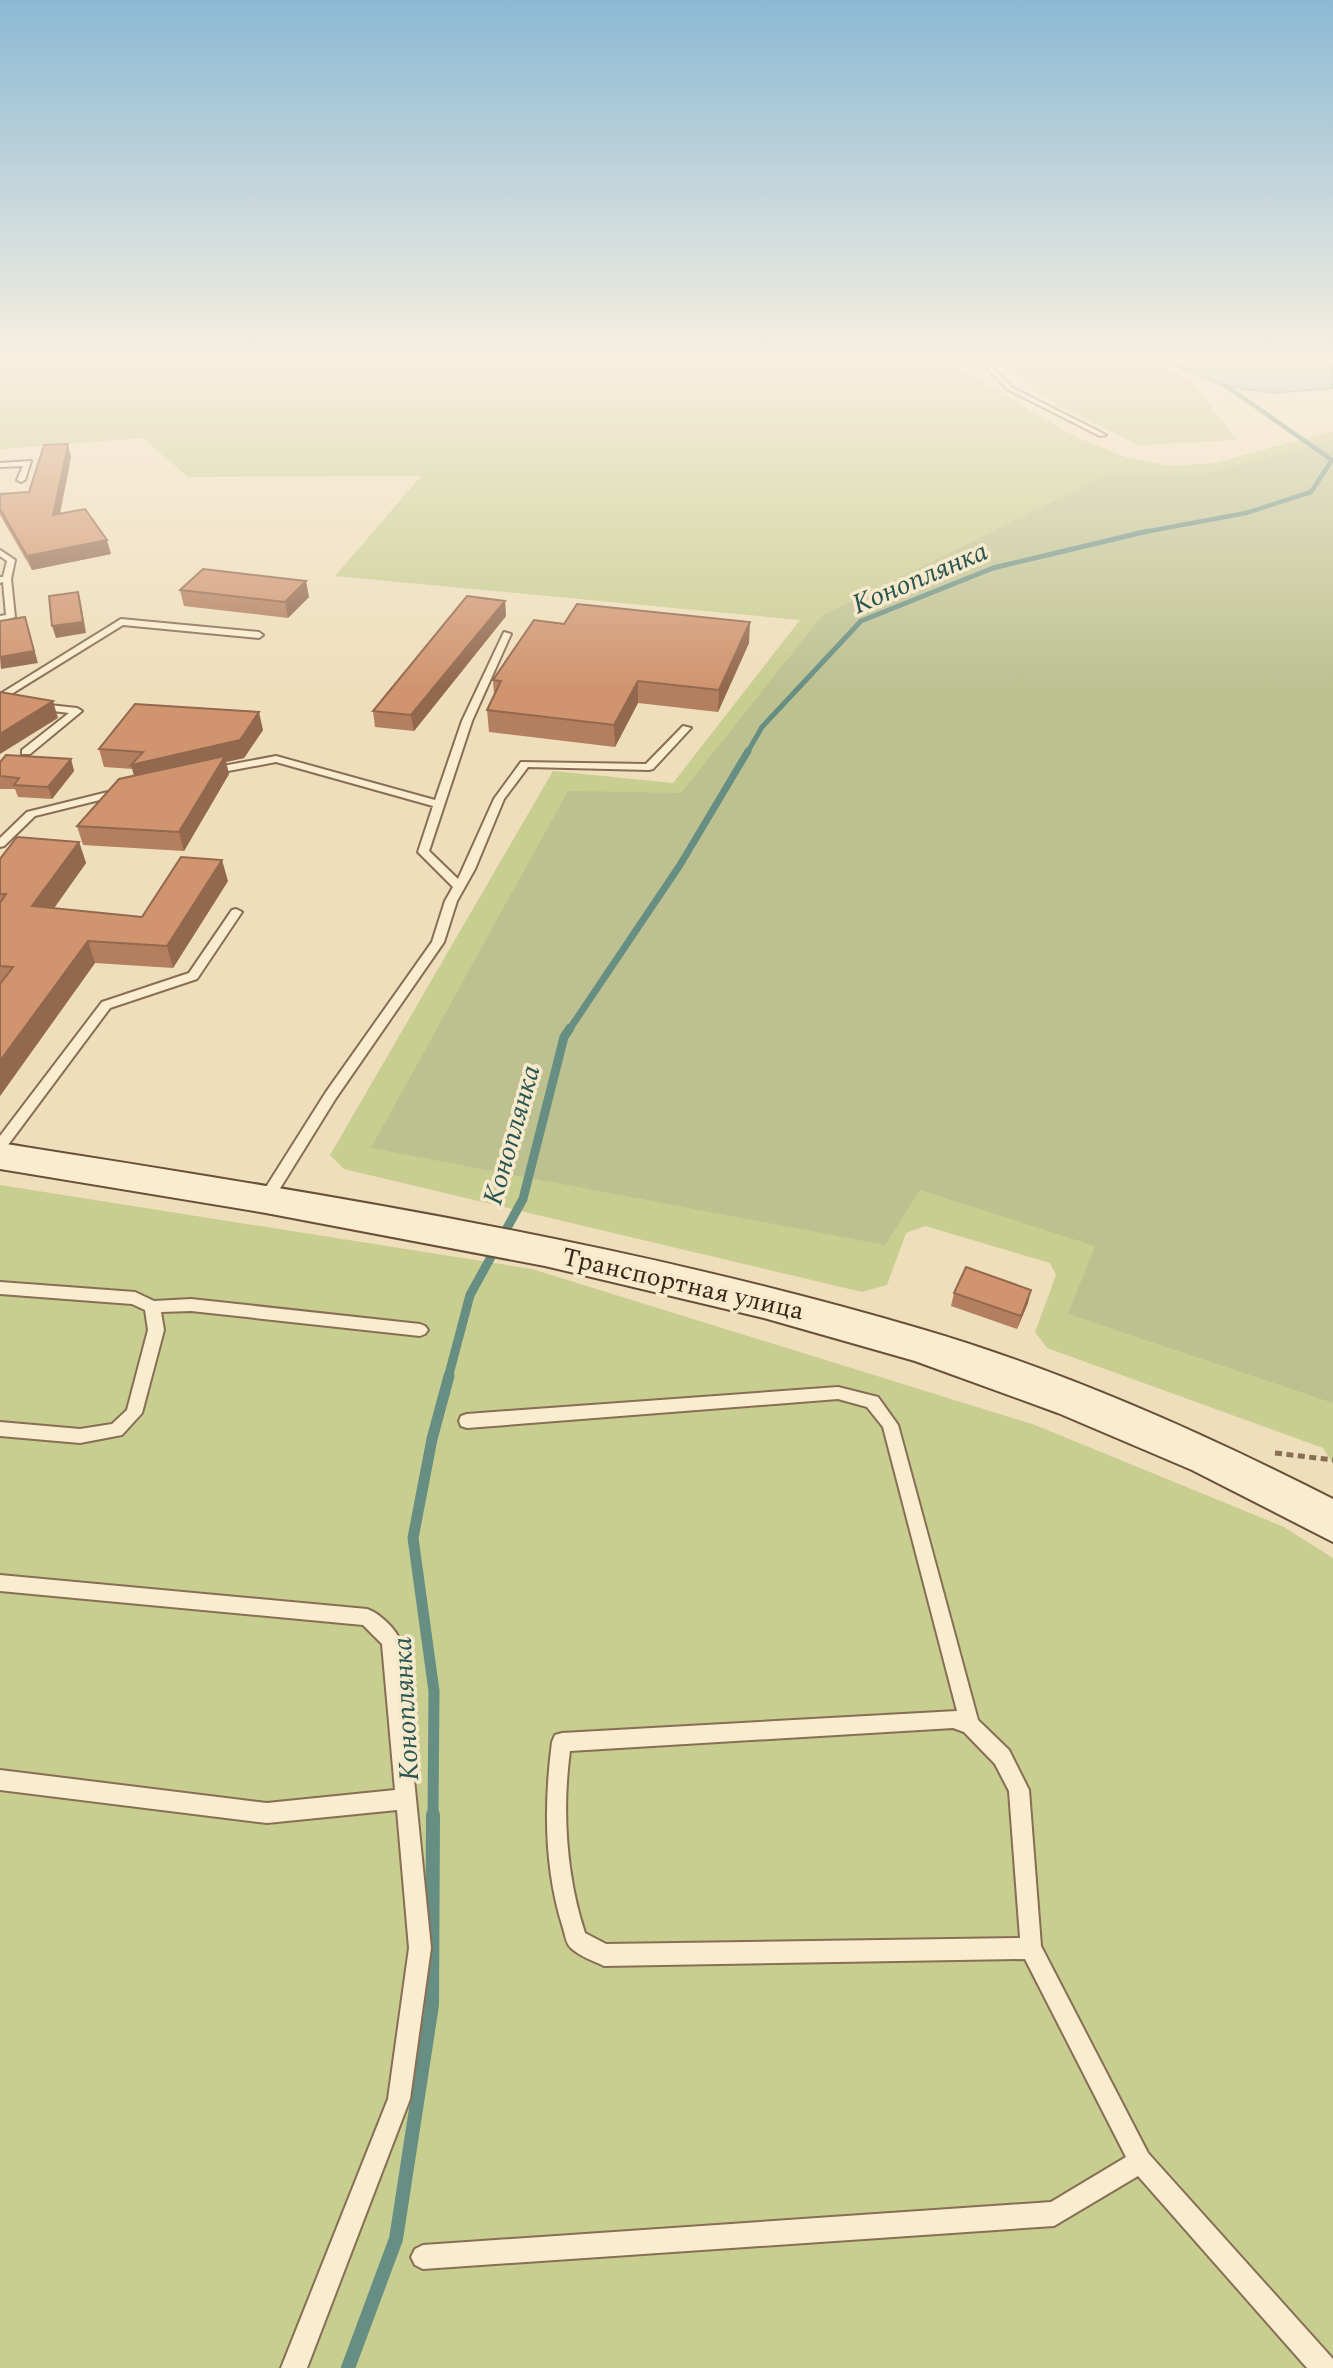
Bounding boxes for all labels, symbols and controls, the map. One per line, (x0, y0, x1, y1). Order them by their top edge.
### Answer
water label: Коноплянка (845, 530, 995, 626)
water label: Коноплянка (471, 1060, 553, 1210)
street label: Транспортная улица (558, 1237, 808, 1331)
water label: Коноплянка (381, 1636, 431, 1782)

